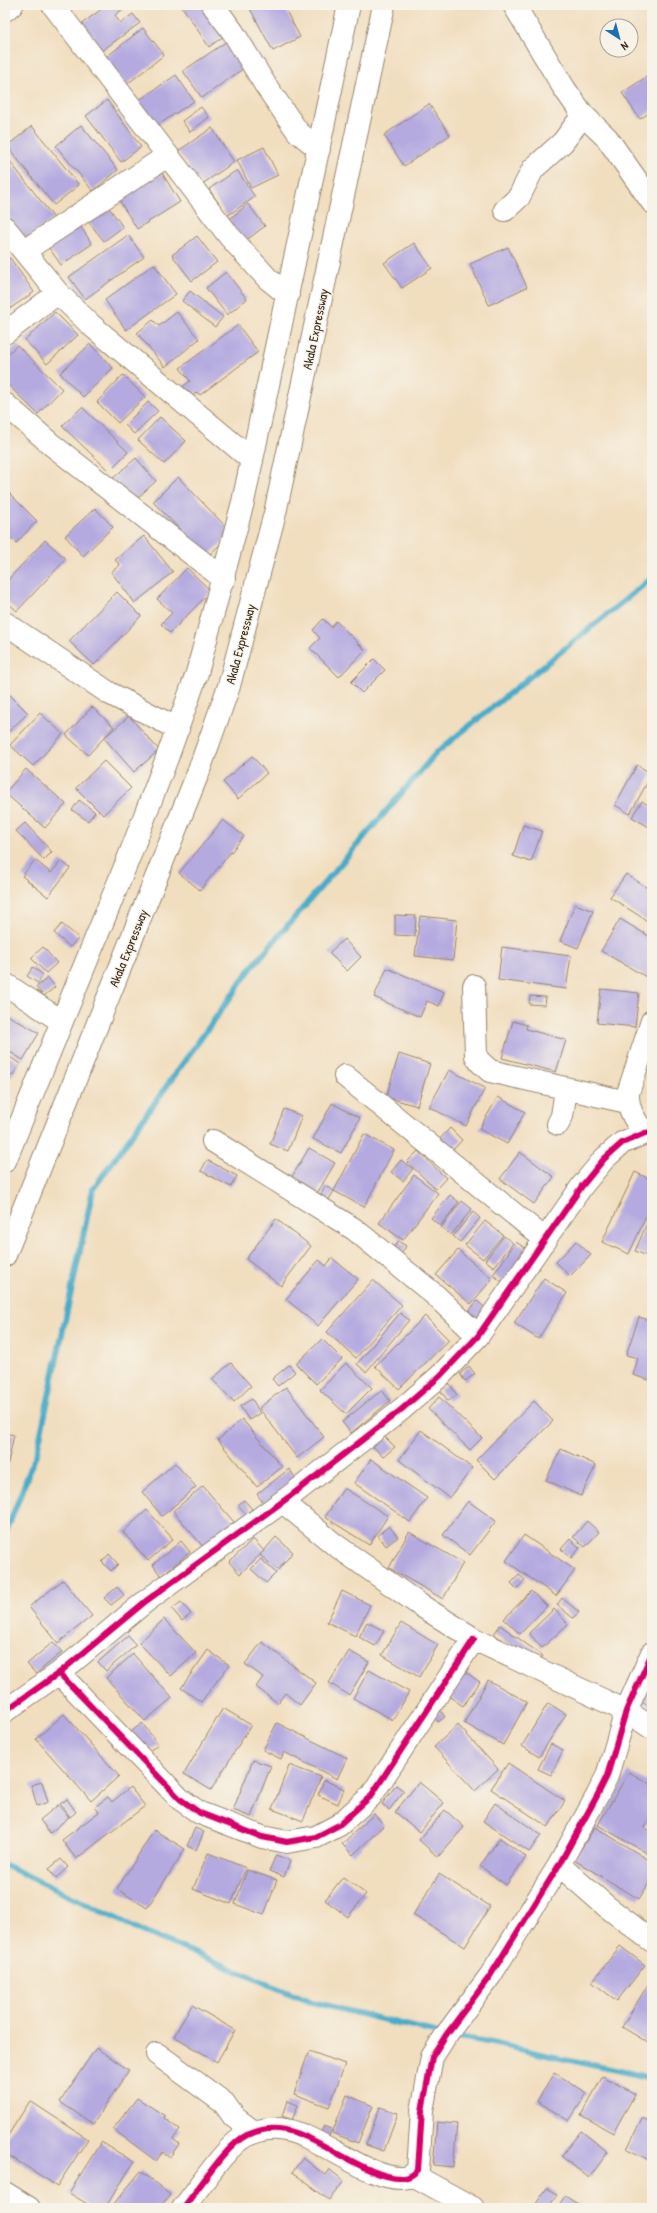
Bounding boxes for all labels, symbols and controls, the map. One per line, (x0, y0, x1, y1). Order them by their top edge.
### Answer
north arrow (599, 18, 639, 58)
text: N (618, 39, 631, 54)
street label: Akala Expressway (298, 286, 332, 371)
street label: Akala Expressway (221, 601, 259, 686)
street label: Akala Expressway (104, 906, 152, 990)

